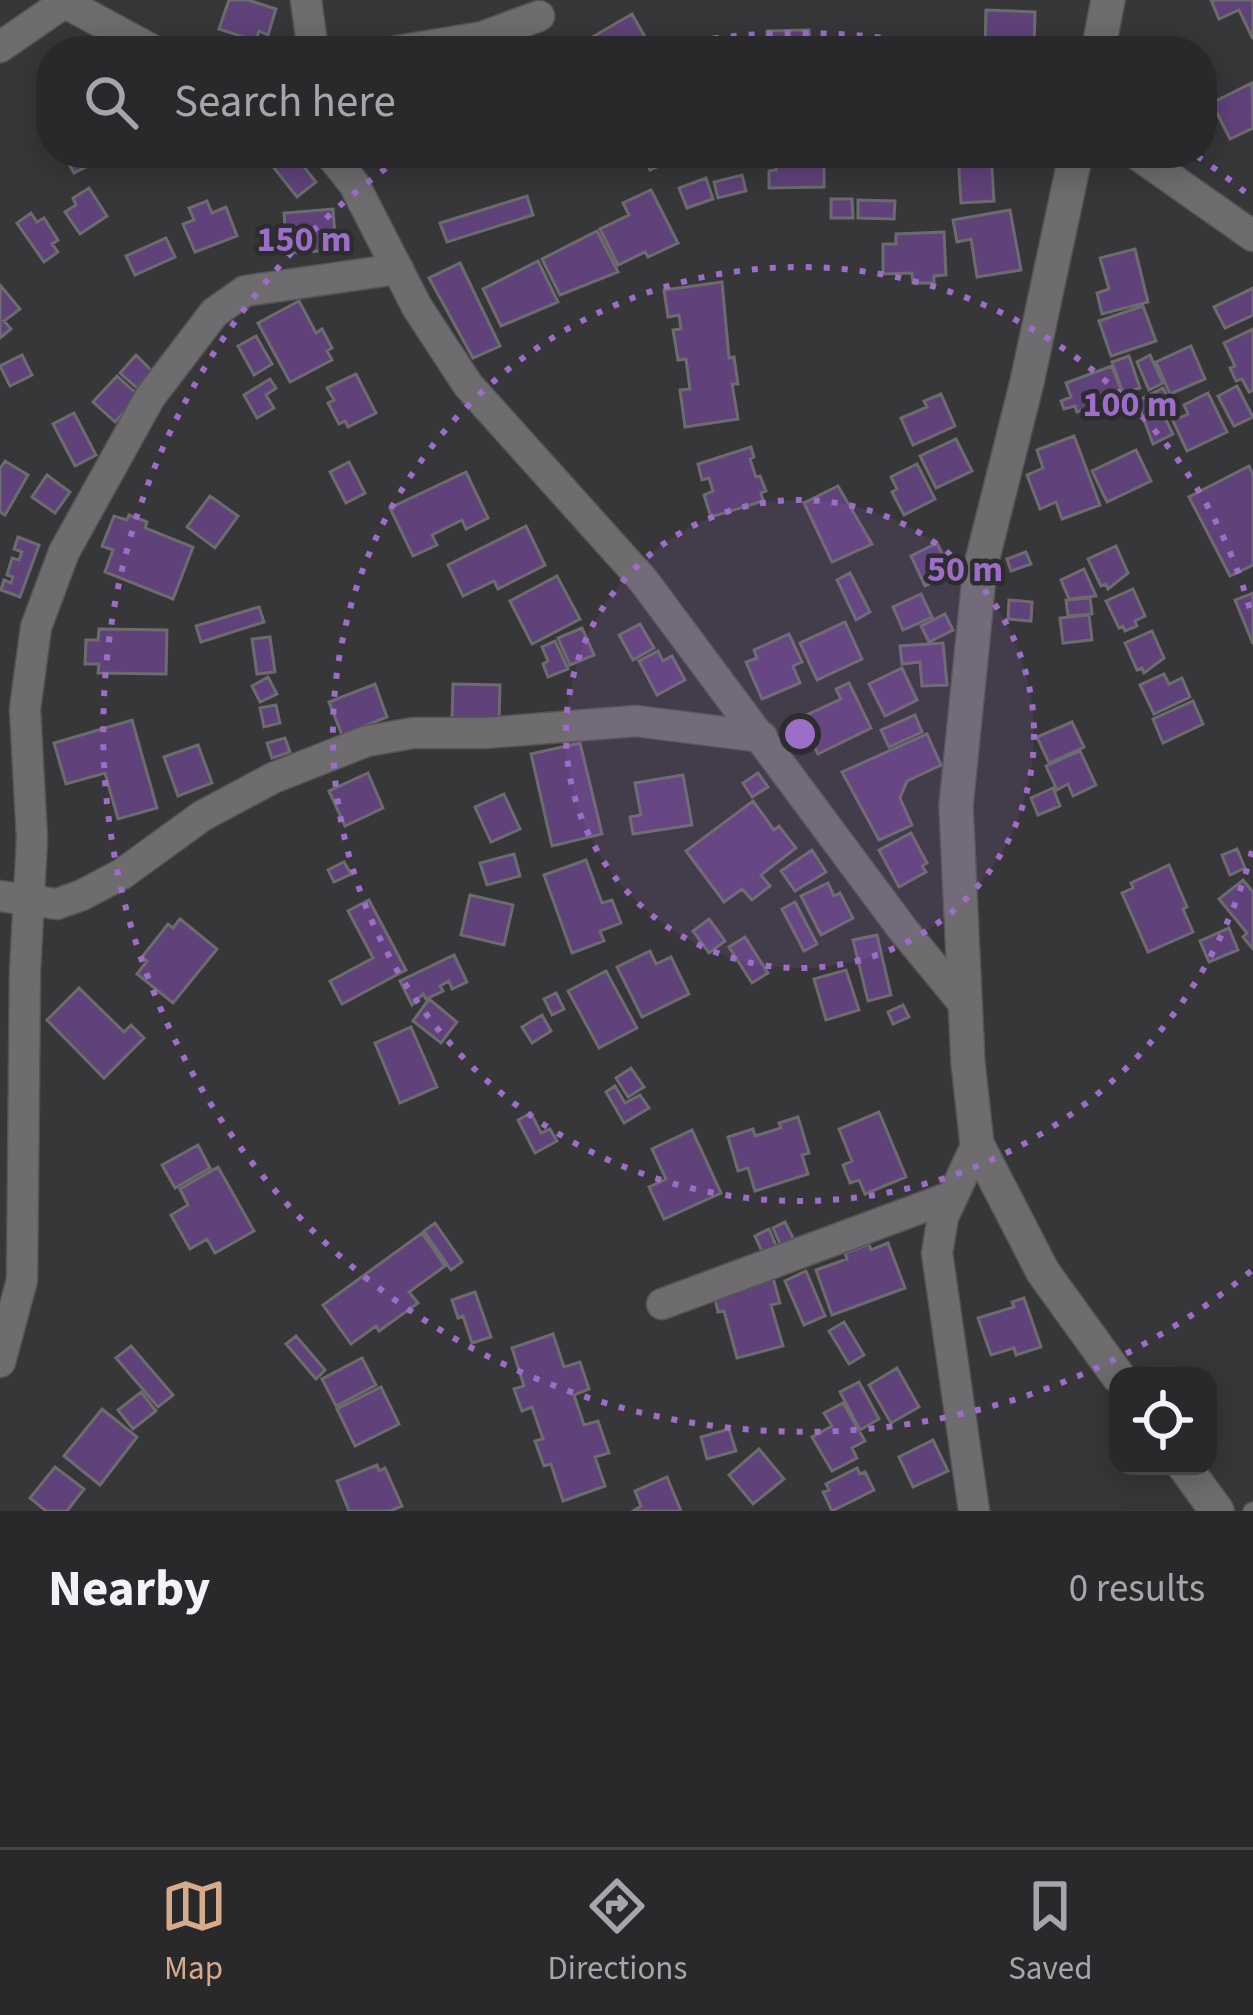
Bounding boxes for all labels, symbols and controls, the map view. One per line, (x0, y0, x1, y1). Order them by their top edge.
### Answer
search box (36, 36, 1217, 168)
icon: search (78, 69, 144, 135)
text: Search here (174, 70, 396, 134)
text: 150 m (256, 214, 352, 265)
text: 100 m (1082, 379, 1178, 430)
text: 50 m (927, 544, 1003, 595)
centre of rings (779, 713, 821, 755)
map controls (1109, 1367, 1217, 1475)
button: locate (1109, 1367, 1217, 1475)
text: Nearby (48, 1553, 210, 1625)
text: 0 results (1069, 1561, 1205, 1617)
tab: Map (161, 1873, 227, 1992)
tab: Directions (548, 1873, 687, 1992)
tab: Saved (1008, 1873, 1092, 1992)

